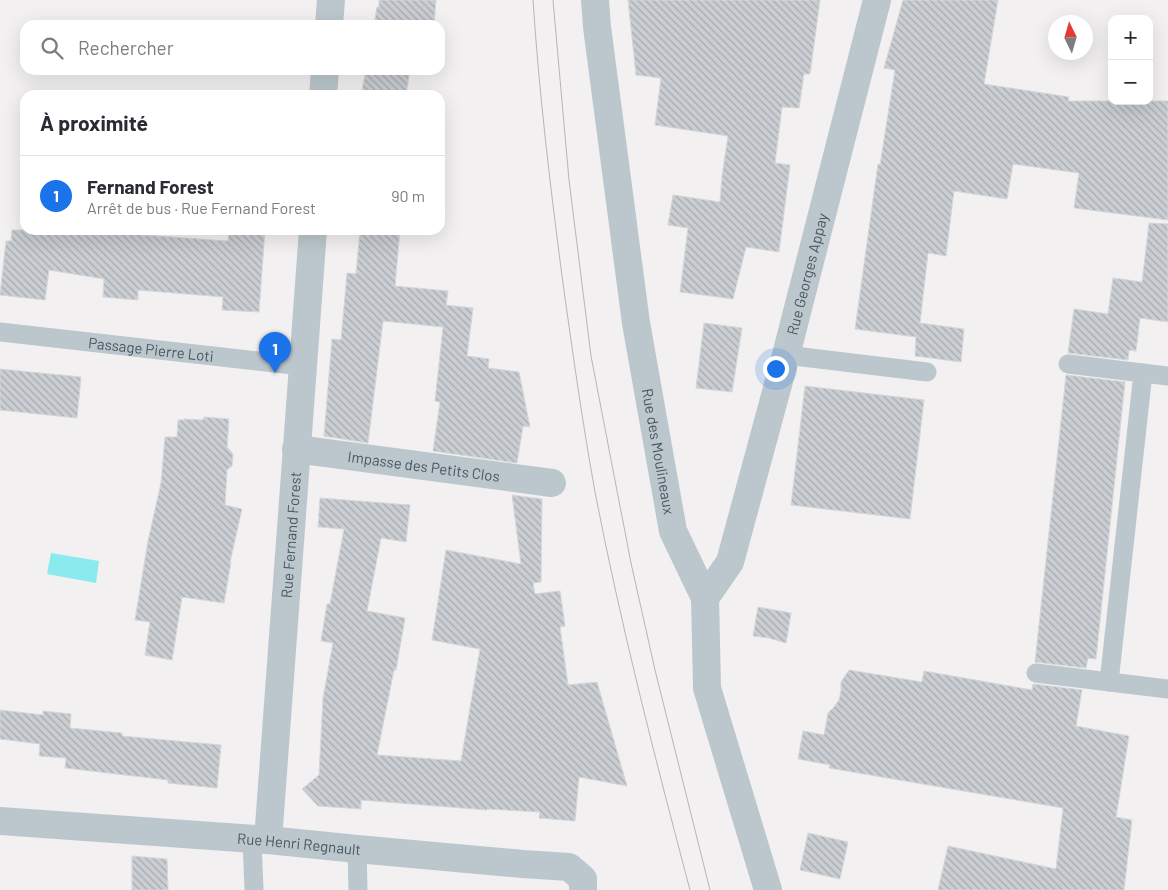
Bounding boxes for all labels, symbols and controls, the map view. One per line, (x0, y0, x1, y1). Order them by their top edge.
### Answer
north arrow (1048, 15, 1093, 60)
map controls (1108, 15, 1153, 105)
button: + (1108, 15, 1153, 60)
search box (20, 20, 445, 75)
icon: search (38, 34, 66, 62)
text: Rechercher (78, 36, 174, 59)
button: − (1108, 60, 1153, 105)
text: À proximité (40, 110, 148, 135)
text: Fernand Forest (87, 175, 214, 198)
text: 1 (53, 186, 59, 205)
text: 90 m (391, 186, 425, 205)
text: Arrêt de bus · Rue Fernand Forest (87, 198, 316, 217)
street label: Rue Georges Appay (783, 211, 831, 337)
pin: 1 (259, 332, 291, 373)
street label: Passage Pierre Loti (87, 333, 215, 365)
your location (763, 356, 789, 382)
street label: Rue des Moulineaux (639, 387, 679, 516)
street label: Impasse des Petits Clos (347, 447, 501, 485)
street label: Rue Fernand Forest (277, 471, 304, 599)
street label: Rue Henri Regnault (237, 829, 362, 858)

